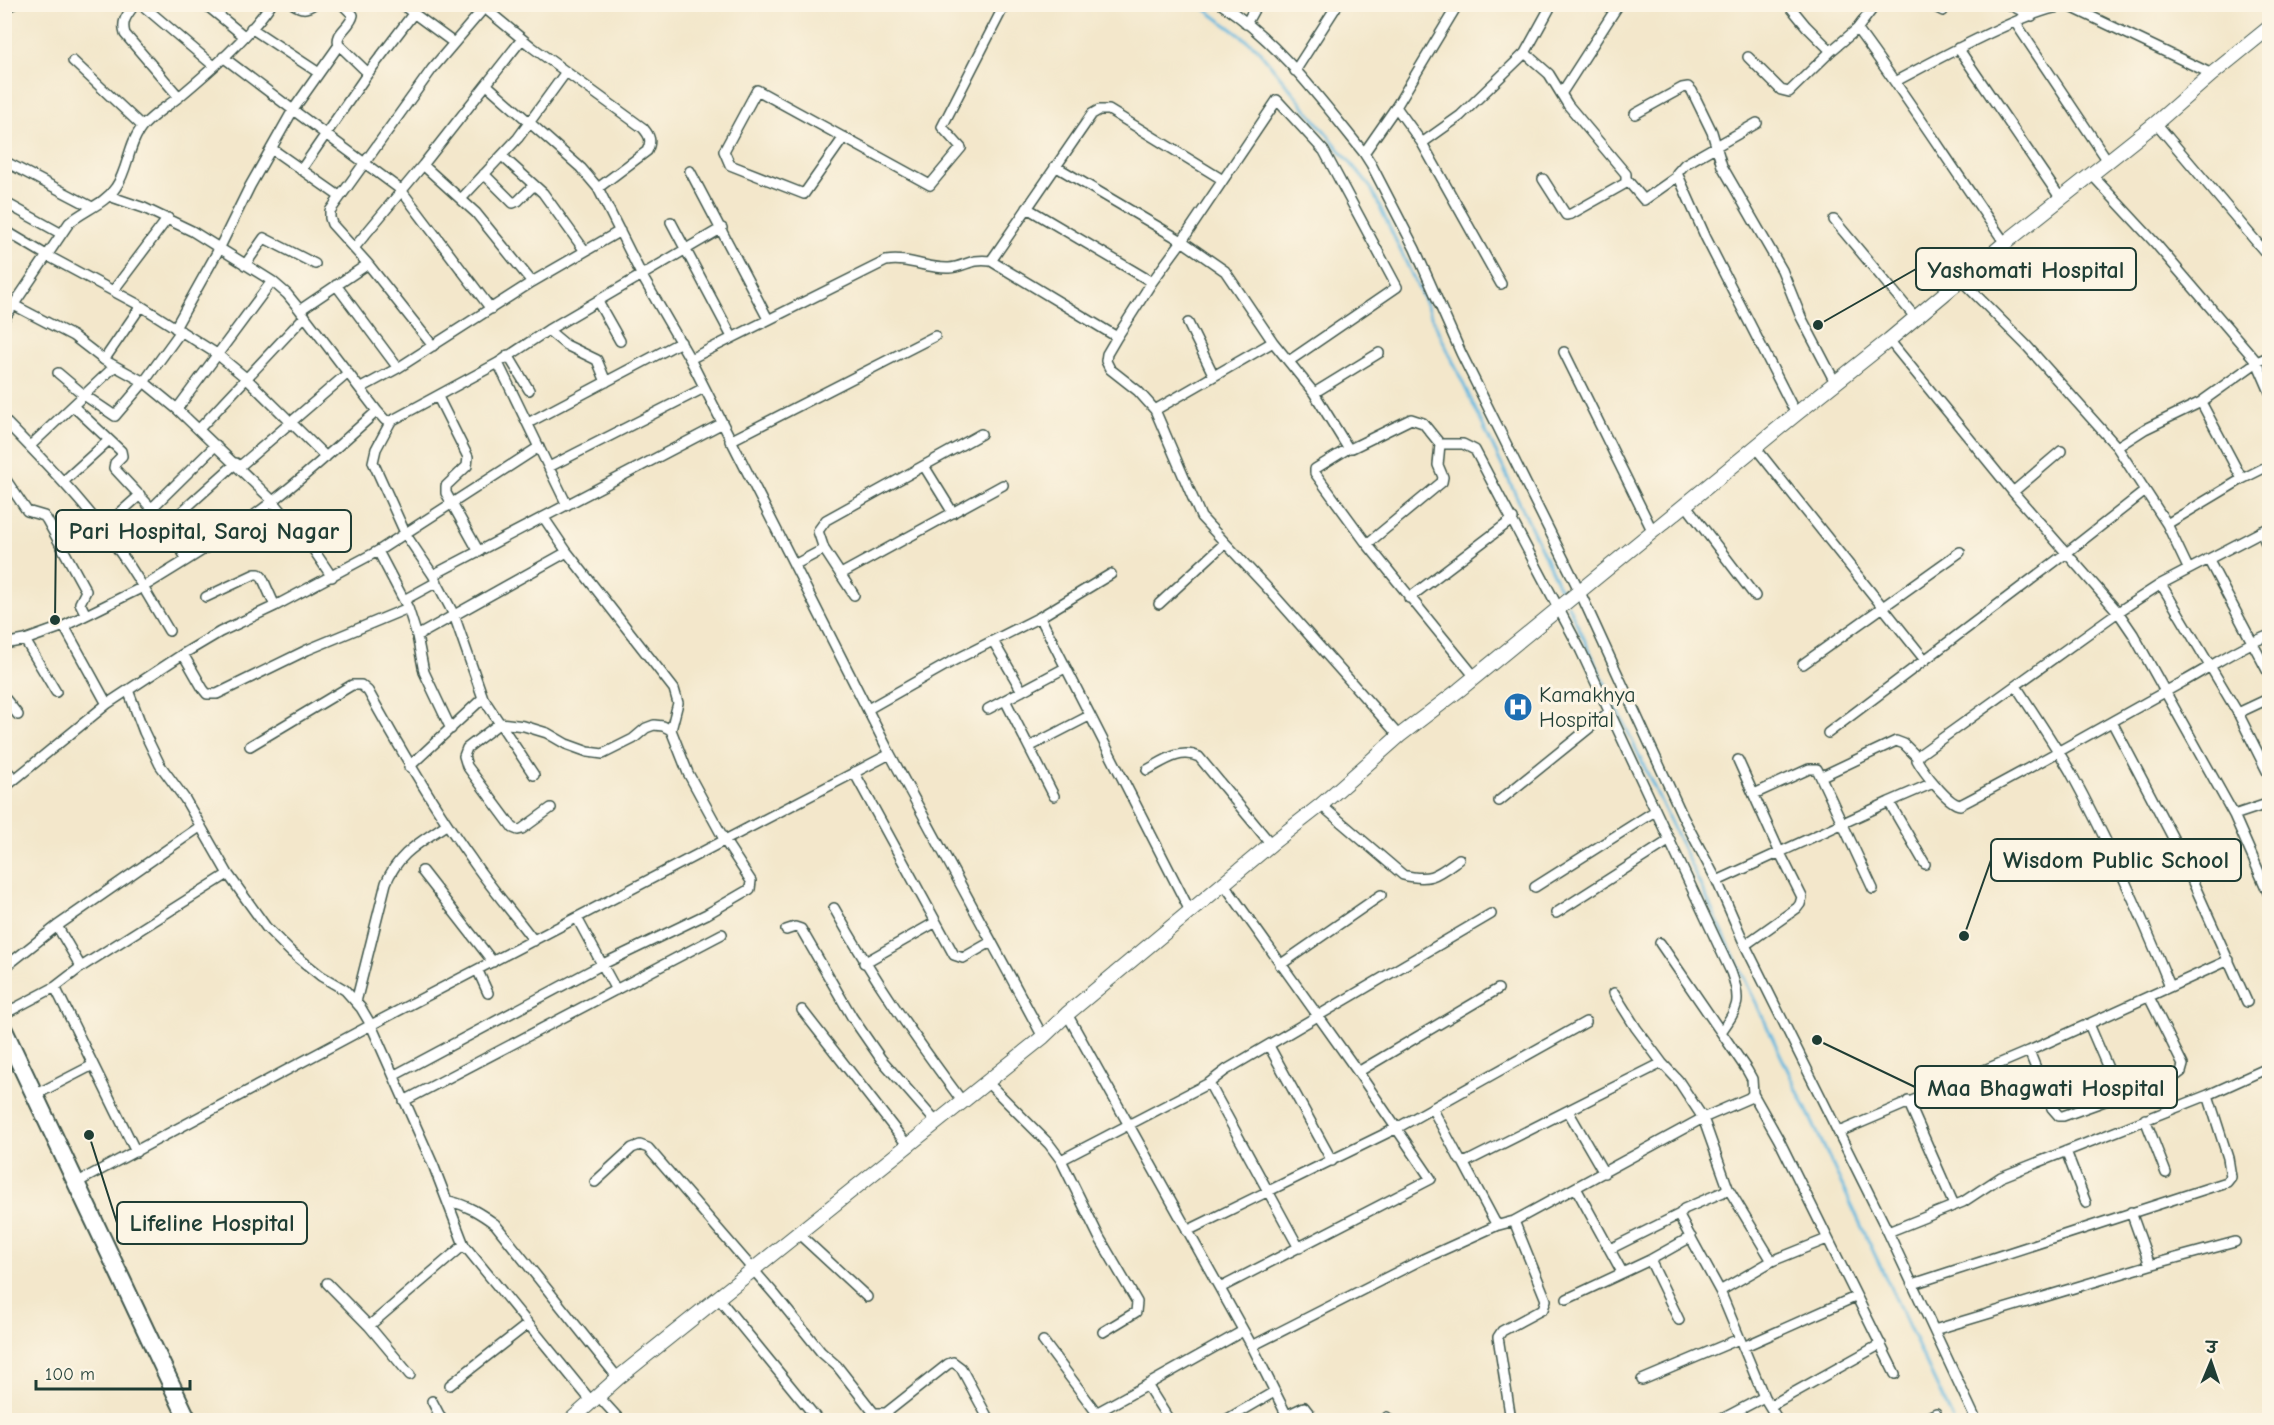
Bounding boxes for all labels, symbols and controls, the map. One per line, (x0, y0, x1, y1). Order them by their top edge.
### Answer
callout: Yashomati Hospital (1916, 248, 2136, 290)
text: Yashomati Hospital (1928, 256, 2124, 284)
callout: Pari Hospital, Saroj Nagar (56, 510, 351, 552)
text: Pari Hospital, Saroj Nagar (69, 517, 340, 545)
place label: Kamakhya Hospital (1539, 682, 1636, 733)
hospital icon: Kamakhya Hospital (1502, 691, 1534, 723)
callout: Wisdom Public School (1991, 839, 2241, 881)
text: Wisdom Public School (2003, 846, 2229, 874)
callout: Maa Bhagwati Hospital (1915, 1066, 2177, 1108)
text: Maa Bhagwati Hospital (1927, 1074, 2165, 1102)
callout: Lifeline Hospital (117, 1202, 307, 1244)
text: Lifeline Hospital (129, 1209, 295, 1237)
north arrow (2181, 1332, 2241, 1392)
text: उ (2204, 1339, 2218, 1357)
scale bar (36, 1353, 190, 1391)
text: 100 m (45, 1364, 95, 1385)

